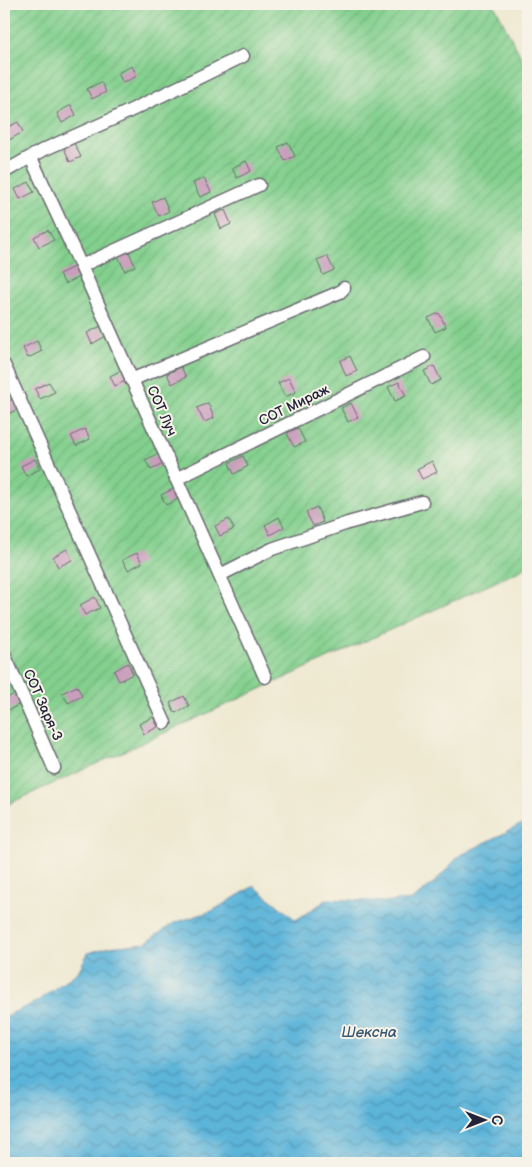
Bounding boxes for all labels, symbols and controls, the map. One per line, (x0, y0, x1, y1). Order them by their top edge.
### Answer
street label: СОТ Мираж (256, 381, 332, 429)
street label: СОТ Луч (143, 383, 181, 439)
street label: СОТ Заря-3 (20, 667, 66, 743)
water label: Шексна (341, 1023, 397, 1042)
north arrow (460, 1094, 510, 1144)
text: С (488, 1115, 505, 1125)

